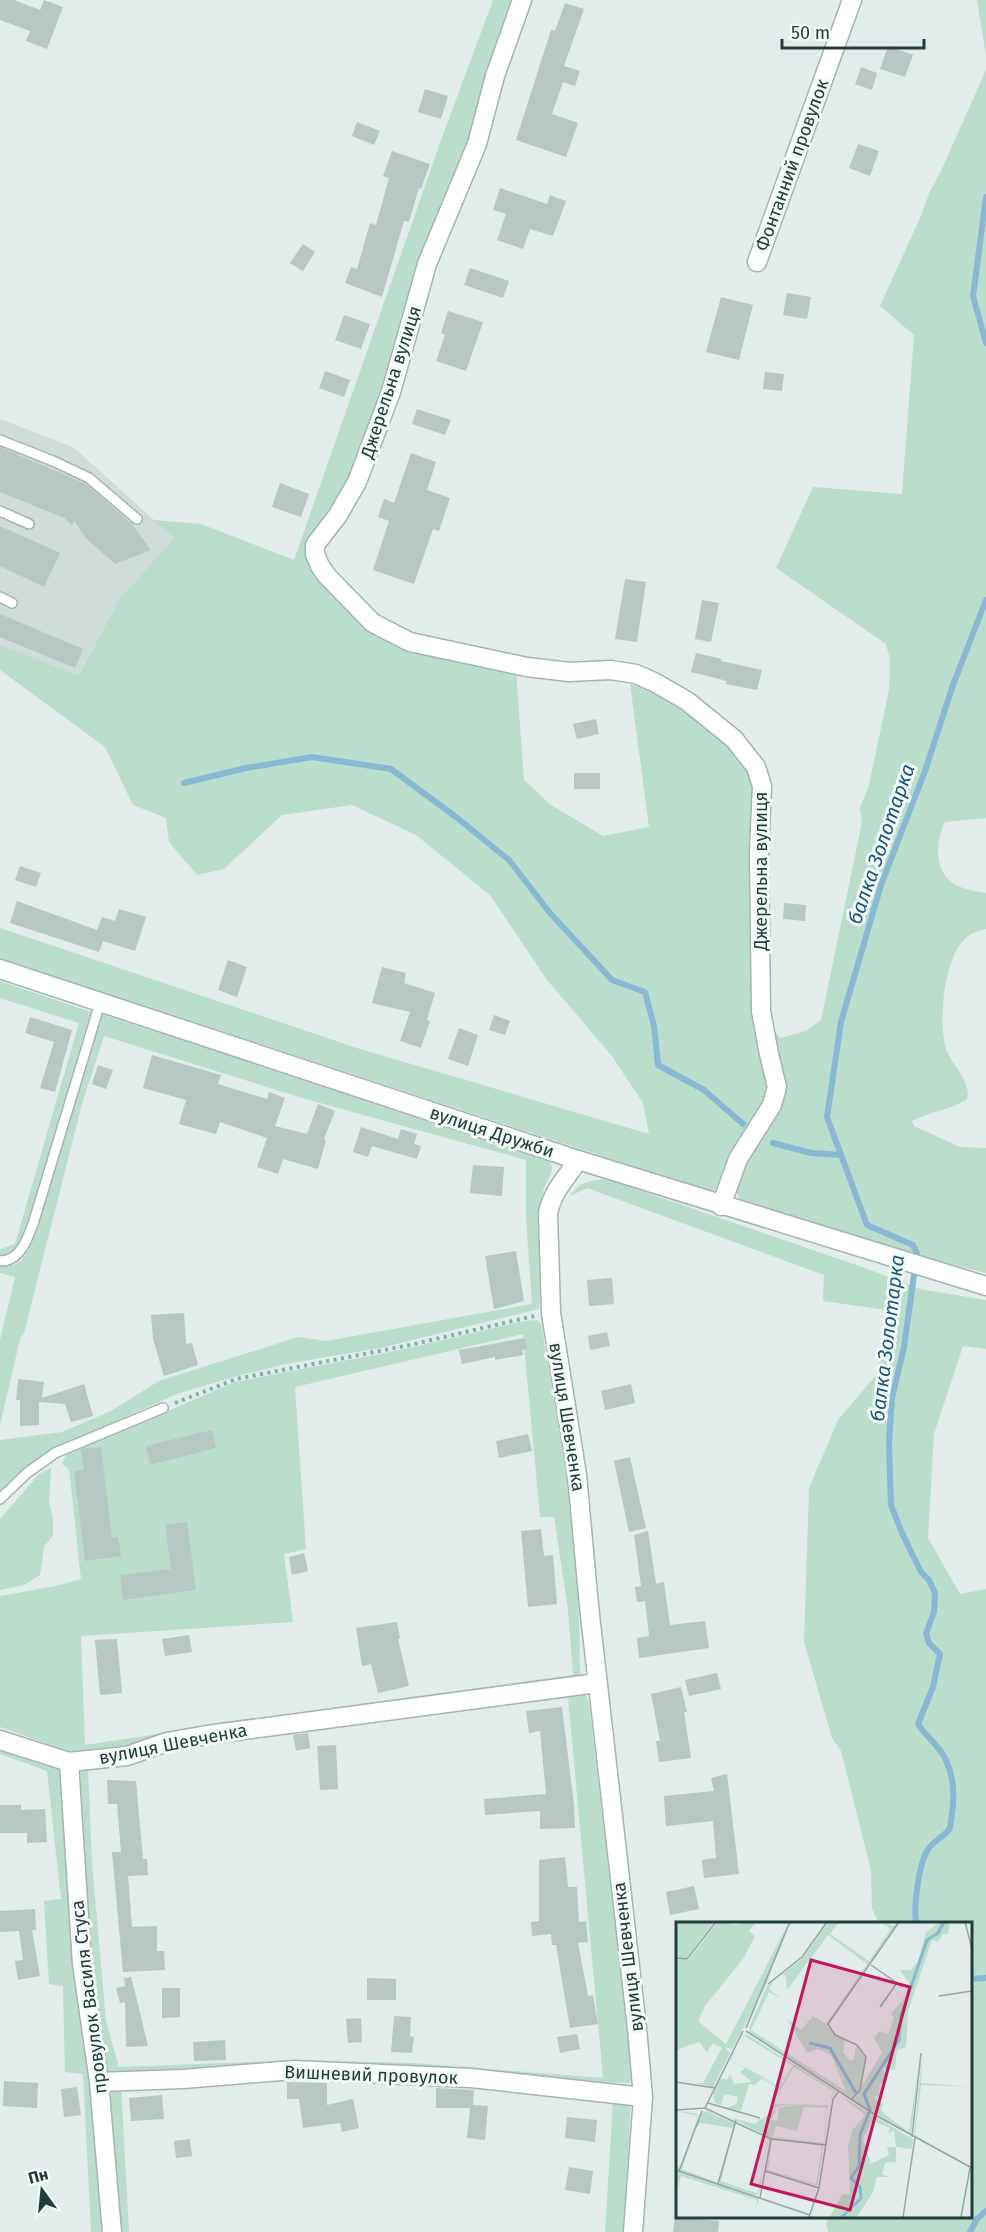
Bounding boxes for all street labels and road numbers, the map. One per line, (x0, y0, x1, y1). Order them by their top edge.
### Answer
street label: Фонтанний провулок (751, 75, 834, 254)
street label: Джерельна вулиця (356, 303, 426, 462)
street label: Джерельна вулиця (750, 792, 772, 951)
street label: вулиця Дружби (427, 1102, 557, 1162)
street label: вулиця Шевченка (544, 1341, 590, 1493)
street label: вулиця Шевченка (97, 1719, 249, 1769)
street label: вулиця Шевченка (608, 1881, 648, 2033)
street label: провулок Василя Стуса (66, 1899, 112, 2095)
street label: Вишневий провулок (284, 2061, 459, 2089)

